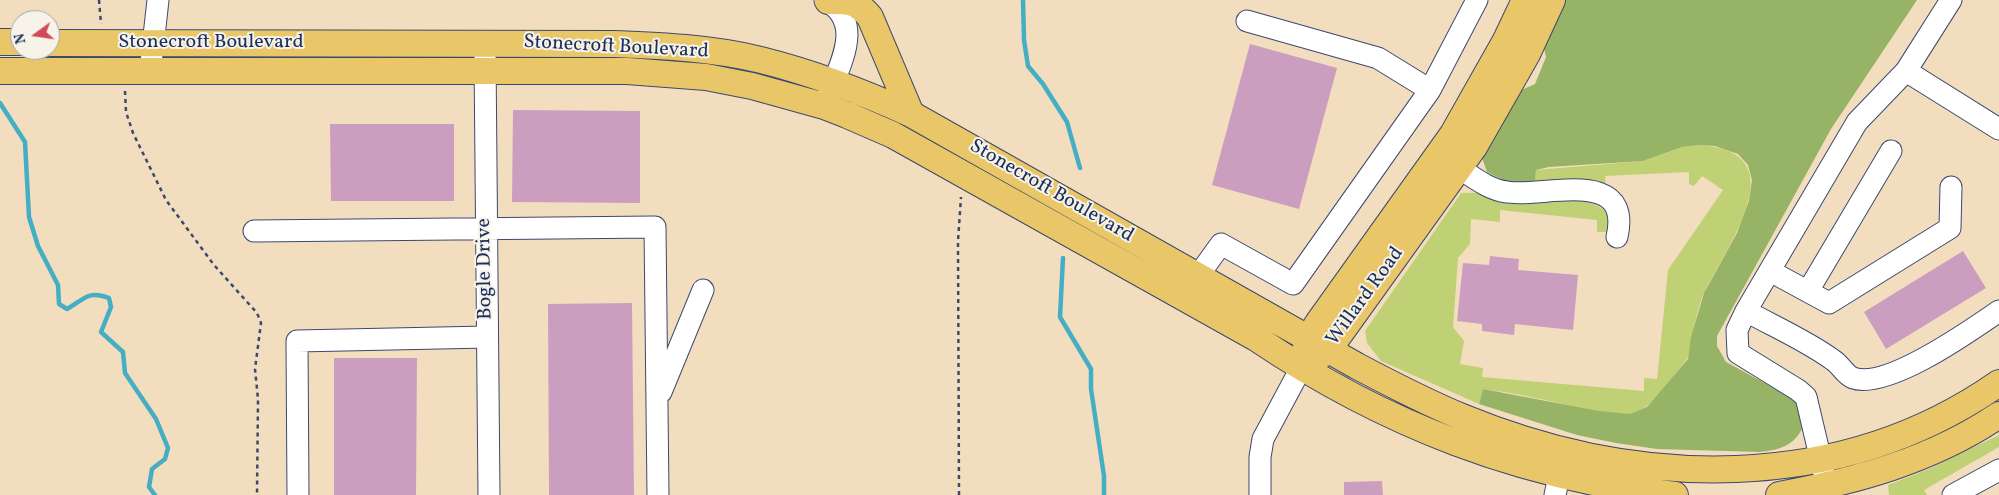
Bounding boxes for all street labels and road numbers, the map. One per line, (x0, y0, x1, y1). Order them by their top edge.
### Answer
street label: Stonecroft Boulevard (118, 31, 304, 55)
street label: Stonecroft Boulevard (523, 31, 709, 65)
street label: Stonecroft Boulevard (965, 135, 1137, 249)
street label: Bogle Drive (473, 218, 499, 320)
street label: Willard Road (1322, 243, 1410, 351)

